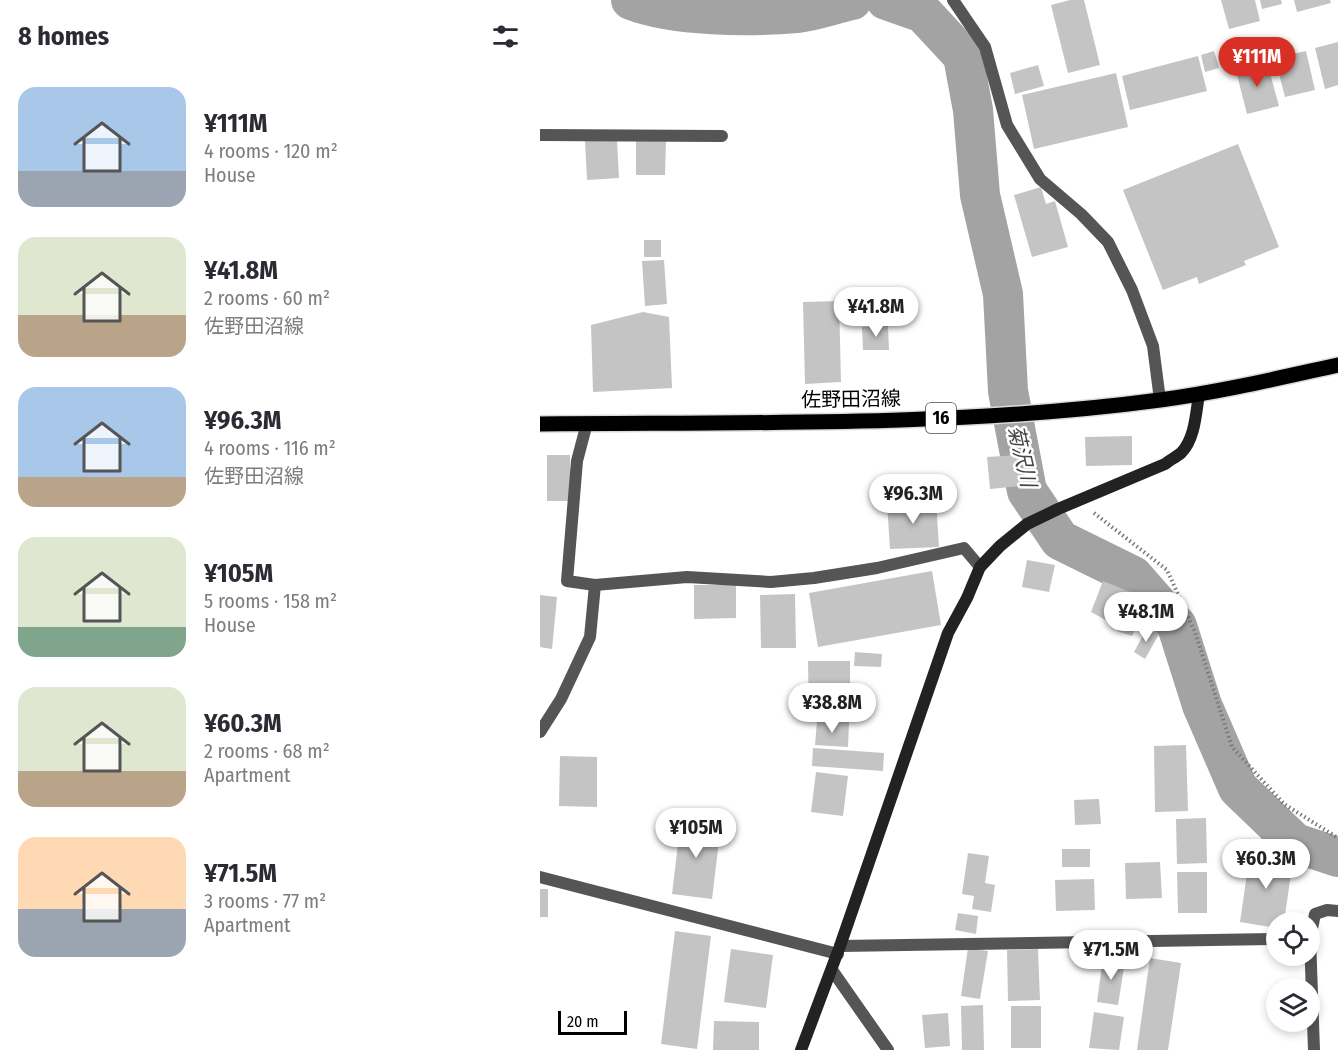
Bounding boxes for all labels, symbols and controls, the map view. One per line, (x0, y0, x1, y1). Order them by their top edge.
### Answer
icon: filters (489, 20, 522, 53)
text: 8 homes (18, 21, 109, 52)
pin: ¥111M (1215, 37, 1299, 88)
text: ¥111M (1233, 44, 1281, 68)
text: ¥111M (204, 108, 267, 139)
icon: home (66, 111, 138, 183)
text: 4 rooms · 120 m² (204, 139, 338, 163)
text: House (204, 163, 256, 187)
text: ¥41.8M (204, 255, 278, 286)
icon: home (66, 261, 138, 333)
text: 2 rooms · 60 m² (204, 286, 330, 310)
pin: ¥41.8M (827, 287, 925, 338)
text: ¥41.8M (848, 294, 904, 318)
text: 佐野田沼線 (204, 314, 304, 338)
street label: 佐野田沼線 (801, 386, 901, 412)
road number: 16 (926, 403, 956, 433)
text: ¥96.3M (204, 405, 281, 436)
icon: home (66, 411, 138, 483)
water label: 菊沢川 (1002, 422, 1042, 492)
text: 4 rooms · 116 m² (204, 436, 336, 460)
text: 佐野田沼線 (204, 464, 304, 488)
pin: ¥96.3M (864, 474, 962, 525)
text: ¥96.3M (883, 481, 943, 505)
text: ¥105M (204, 558, 273, 589)
icon: home (66, 561, 138, 633)
text: 5 rooms · 158 m² (204, 589, 337, 613)
pin: ¥48.1M (1097, 592, 1195, 643)
text: ¥48.1M (1118, 599, 1174, 623)
text: House (204, 613, 256, 637)
pin: ¥38.8M (783, 683, 881, 734)
text: ¥38.8M (802, 690, 862, 714)
text: ¥60.3M (204, 708, 282, 739)
icon: home (66, 711, 138, 783)
text: 2 rooms · 68 m² (204, 739, 330, 763)
text: Apartment (204, 763, 291, 787)
pin: ¥105M (654, 808, 738, 859)
text: ¥105M (669, 815, 723, 839)
pin: ¥60.3M (1217, 839, 1315, 890)
text: ¥60.3M (1236, 846, 1296, 870)
text: ¥71.5M (204, 858, 277, 889)
icon: home (66, 861, 138, 933)
text: 3 rooms · 77 m² (204, 889, 326, 913)
map controls (1266, 912, 1320, 1032)
button: locate (1266, 912, 1320, 966)
text: Apartment (204, 913, 291, 937)
pin: ¥71.5M (1062, 930, 1160, 981)
text: ¥71.5M (1083, 937, 1139, 961)
button: layers (1266, 978, 1320, 1032)
scale bar (558, 1008, 627, 1036)
text: 20 m (567, 1012, 598, 1031)

